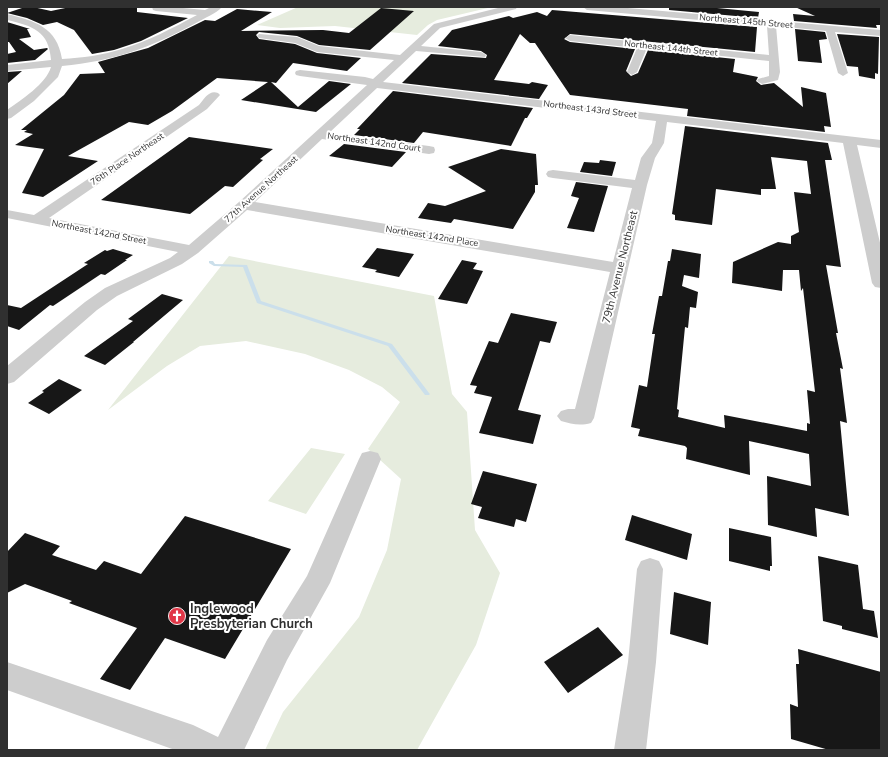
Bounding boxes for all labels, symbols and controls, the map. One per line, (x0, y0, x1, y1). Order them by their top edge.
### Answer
street label: Northeast 145th Street (699, 11, 794, 31)
street label: Northeast 144th Street (624, 37, 719, 59)
street label: Northeast 143rd Street (543, 97, 638, 121)
street label: 76th Place Northeast (88, 129, 167, 188)
street label: Northeast 142nd Court (327, 130, 422, 155)
street label: 77th Avenue Northeast (222, 152, 301, 225)
street label: 79th Avenue Northeast (599, 209, 641, 325)
street label: Northeast 142nd Street (51, 217, 148, 247)
street label: Northeast 142nd Place (385, 223, 479, 249)
place label: Inglewood Presbyterian Church (190, 600, 313, 633)
church icon: Inglewood Presbyterian Church (167, 606, 187, 626)

